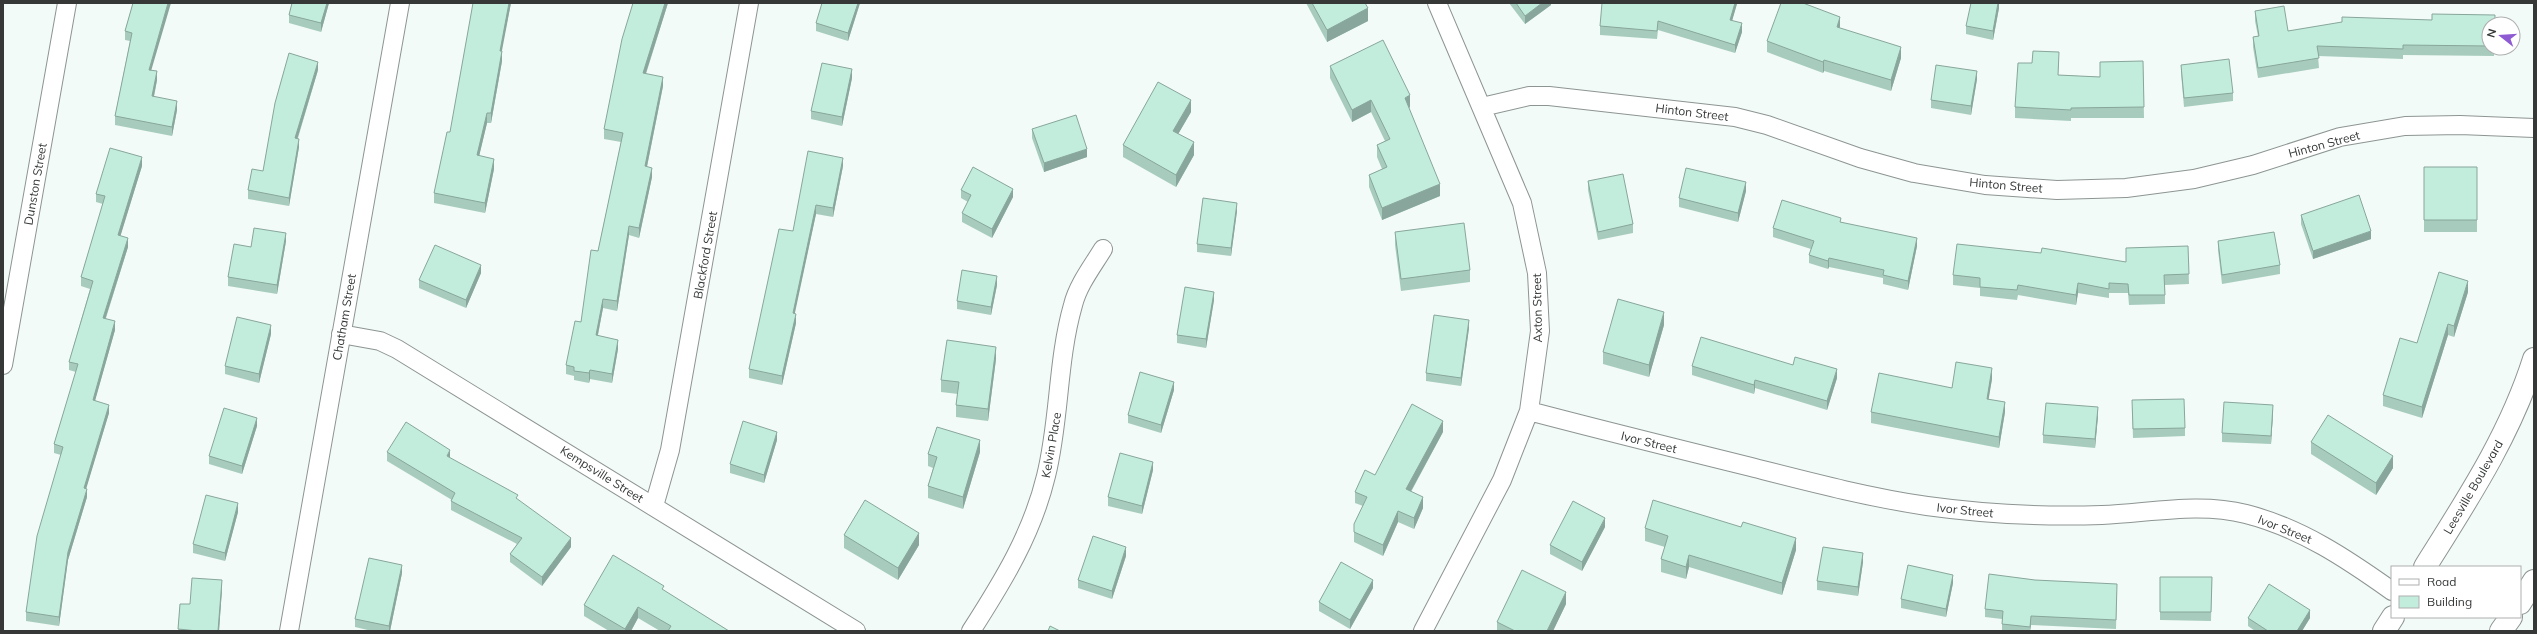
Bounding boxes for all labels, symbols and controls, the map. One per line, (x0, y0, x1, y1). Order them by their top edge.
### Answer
north arrow (2481, 16, 2521, 56)
text: N (2484, 27, 2499, 39)
street label: Hinton Street (1655, 100, 1729, 124)
street label: Hinton Street (2287, 127, 2361, 161)
street label: Dunston Street (20, 142, 50, 226)
street label: Hinton Street (1969, 174, 2043, 196)
street label: Blackford Street (690, 210, 720, 300)
street label: Chatham Street (329, 272, 359, 362)
street label: Axton Street (1529, 273, 1545, 343)
street label: Kelvin Place (1038, 411, 1064, 479)
street label: Ivor Street (1620, 428, 1678, 456)
street label: Leesville Boulevard (2440, 437, 2506, 537)
street label: Kempsville Street (558, 442, 646, 506)
street label: Ivor Street (1936, 500, 1994, 520)
street label: Ivor Street (2256, 511, 2314, 547)
legend (2391, 566, 2521, 618)
text: Road (2427, 574, 2456, 589)
text: Building (2427, 594, 2472, 609)

